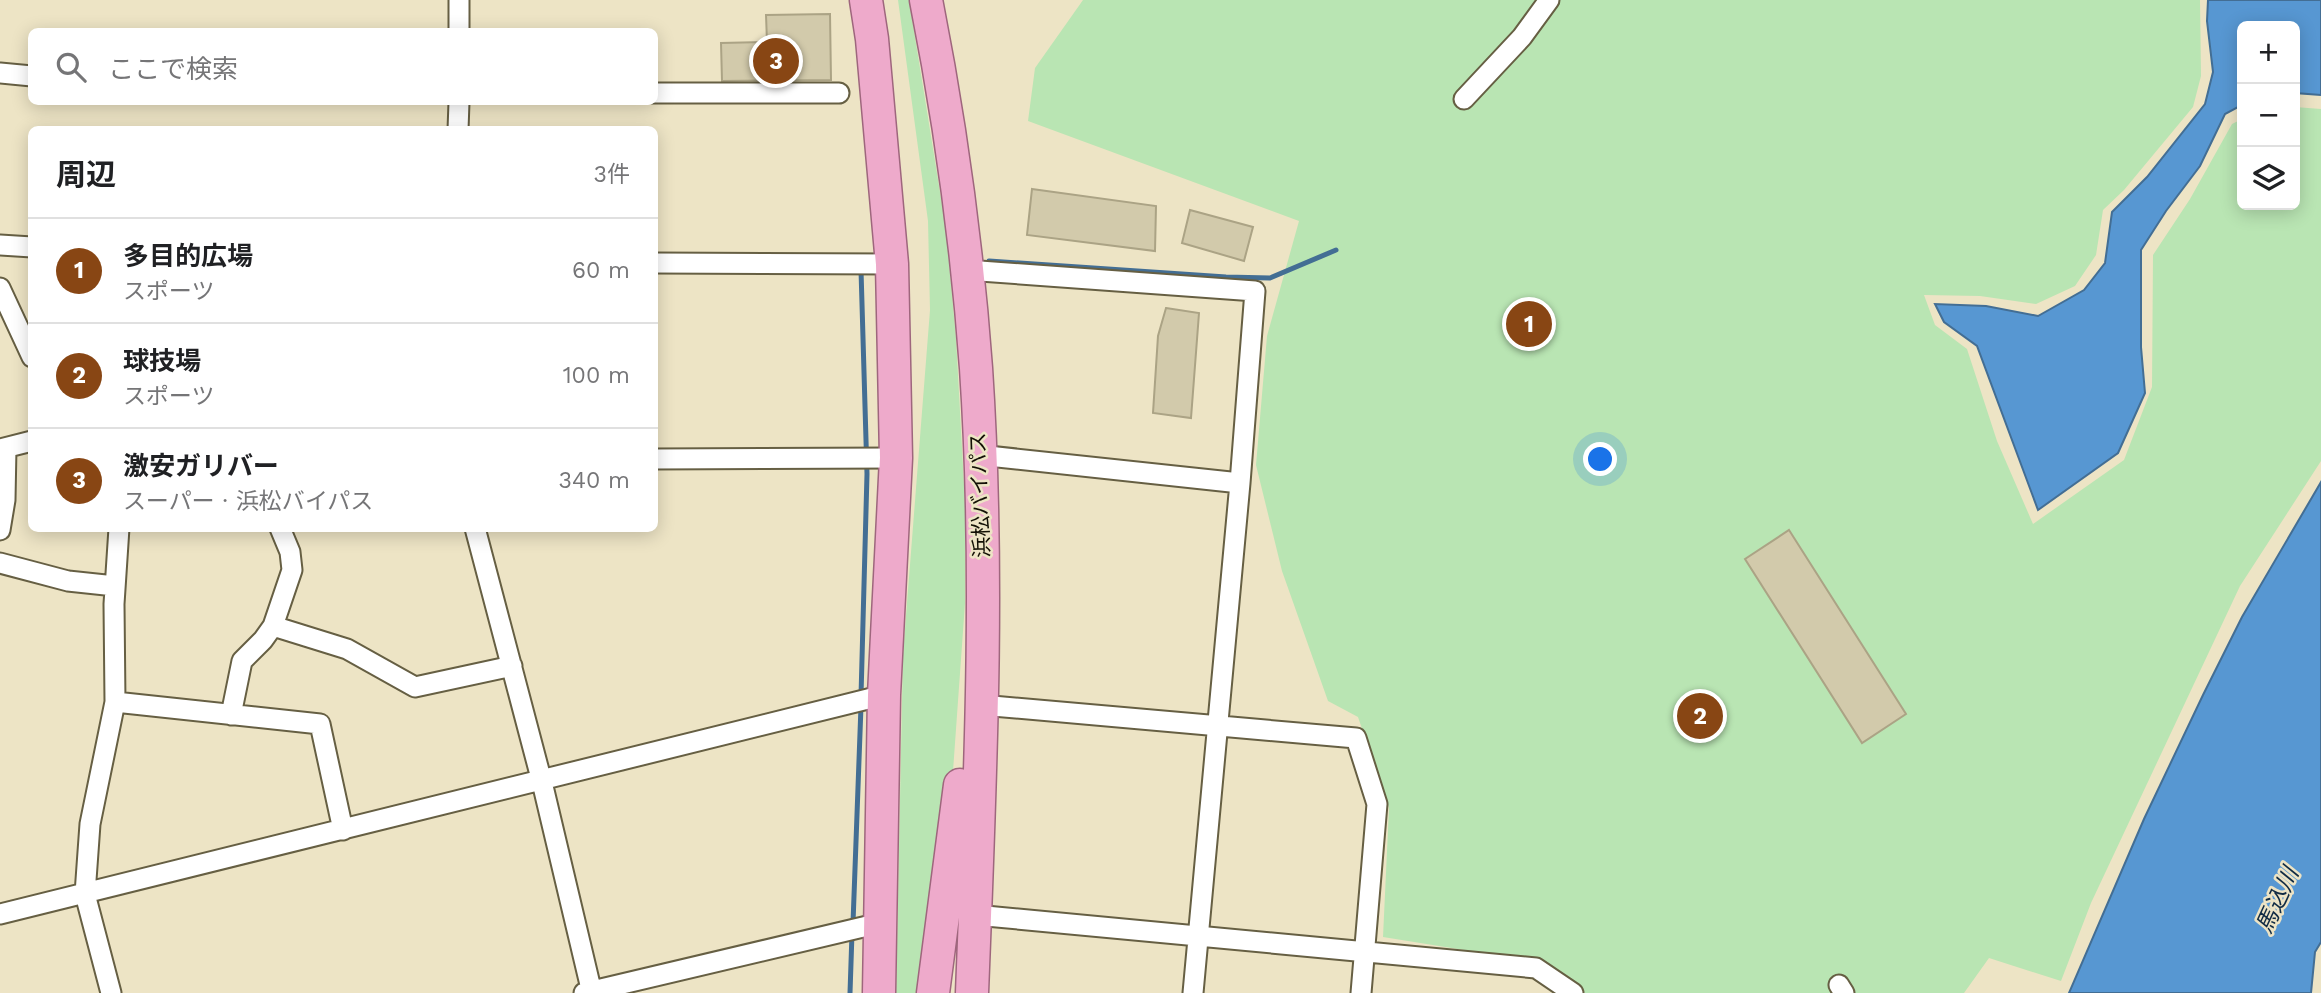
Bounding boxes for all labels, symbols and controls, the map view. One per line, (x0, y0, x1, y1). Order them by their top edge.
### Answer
map controls (2237, 21, 2300, 210)
button: + (2237, 21, 2300, 84)
search box (28, 28, 658, 105)
pin: 3 (753, 35, 799, 87)
icon: search (52, 48, 90, 86)
text: ここで検索 (108, 54, 238, 84)
button: − (2237, 84, 2300, 147)
button: layers (2237, 147, 2300, 210)
text: 周辺 (56, 157, 116, 192)
text: 3件 (594, 161, 630, 188)
text: 多目的広場 (123, 241, 253, 271)
text: 1 (74, 257, 84, 284)
text: 60 m (572, 257, 630, 284)
text: スポーツ (123, 278, 215, 305)
pin: 1 (1506, 298, 1552, 350)
text: 球技場 (123, 346, 201, 376)
text: 2 (72, 362, 86, 389)
text: 100 m (563, 362, 630, 389)
text: スポーツ (123, 383, 215, 410)
street label: 浜松バイパス (965, 432, 994, 558)
your location (1583, 442, 1617, 476)
text: 激安ガリバー (123, 451, 279, 481)
text: 3 (72, 467, 86, 494)
text: 340 m (558, 467, 630, 494)
text: スーパー · 浜松バイパス (123, 488, 373, 515)
pin: 2 (1677, 690, 1723, 742)
water label: 馬込川 (2251, 861, 2306, 937)

